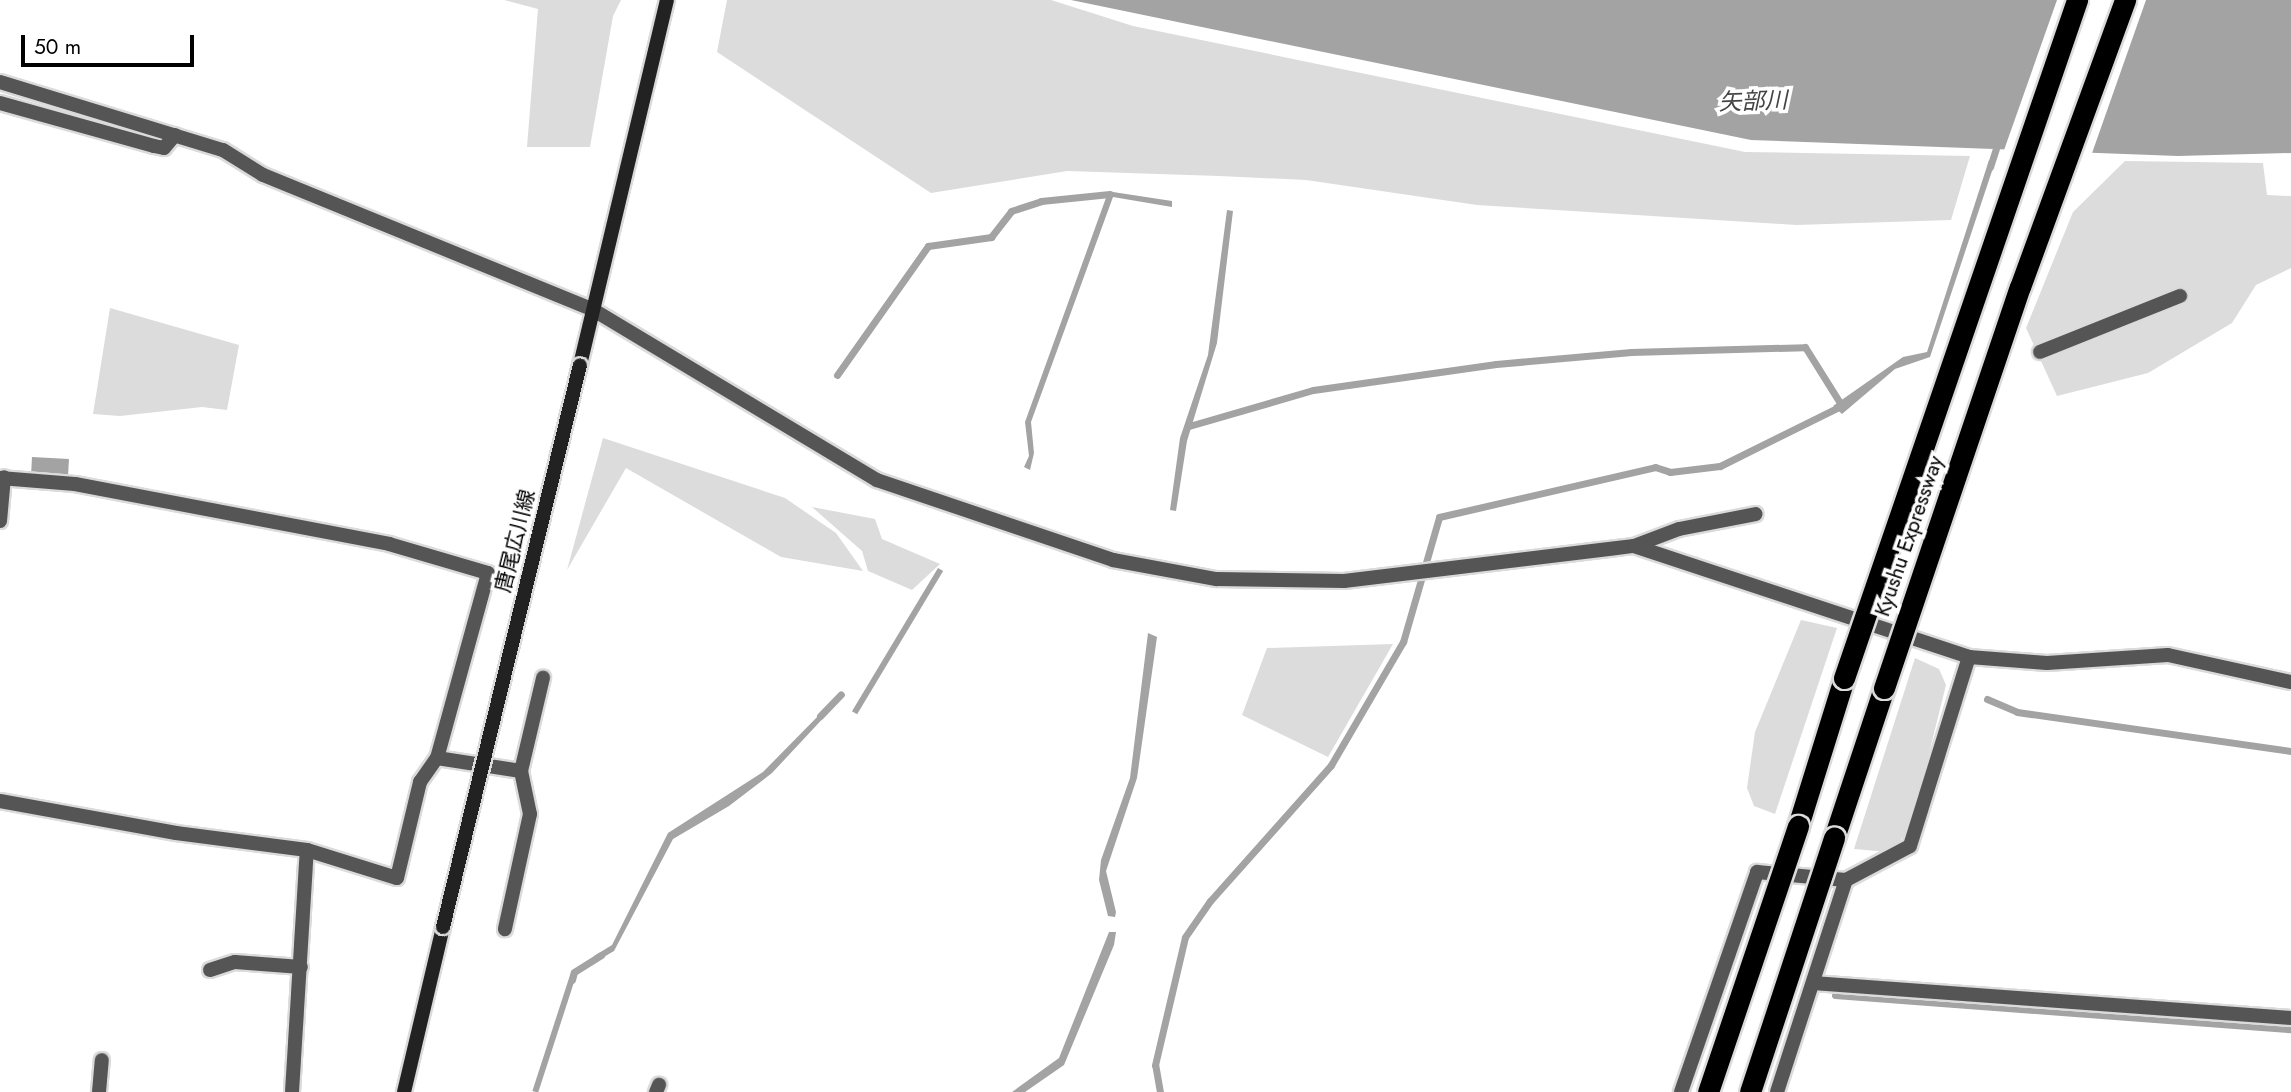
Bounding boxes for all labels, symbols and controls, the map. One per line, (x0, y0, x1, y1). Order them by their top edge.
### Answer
scale bar (24, 21, 198, 65)
text: 50 m (34, 32, 81, 62)
water label: 矢部川 (1718, 86, 1788, 116)
street label: Kyushu Expressway (1870, 452, 1948, 620)
street label: 唐尾広川線 (490, 487, 540, 595)

